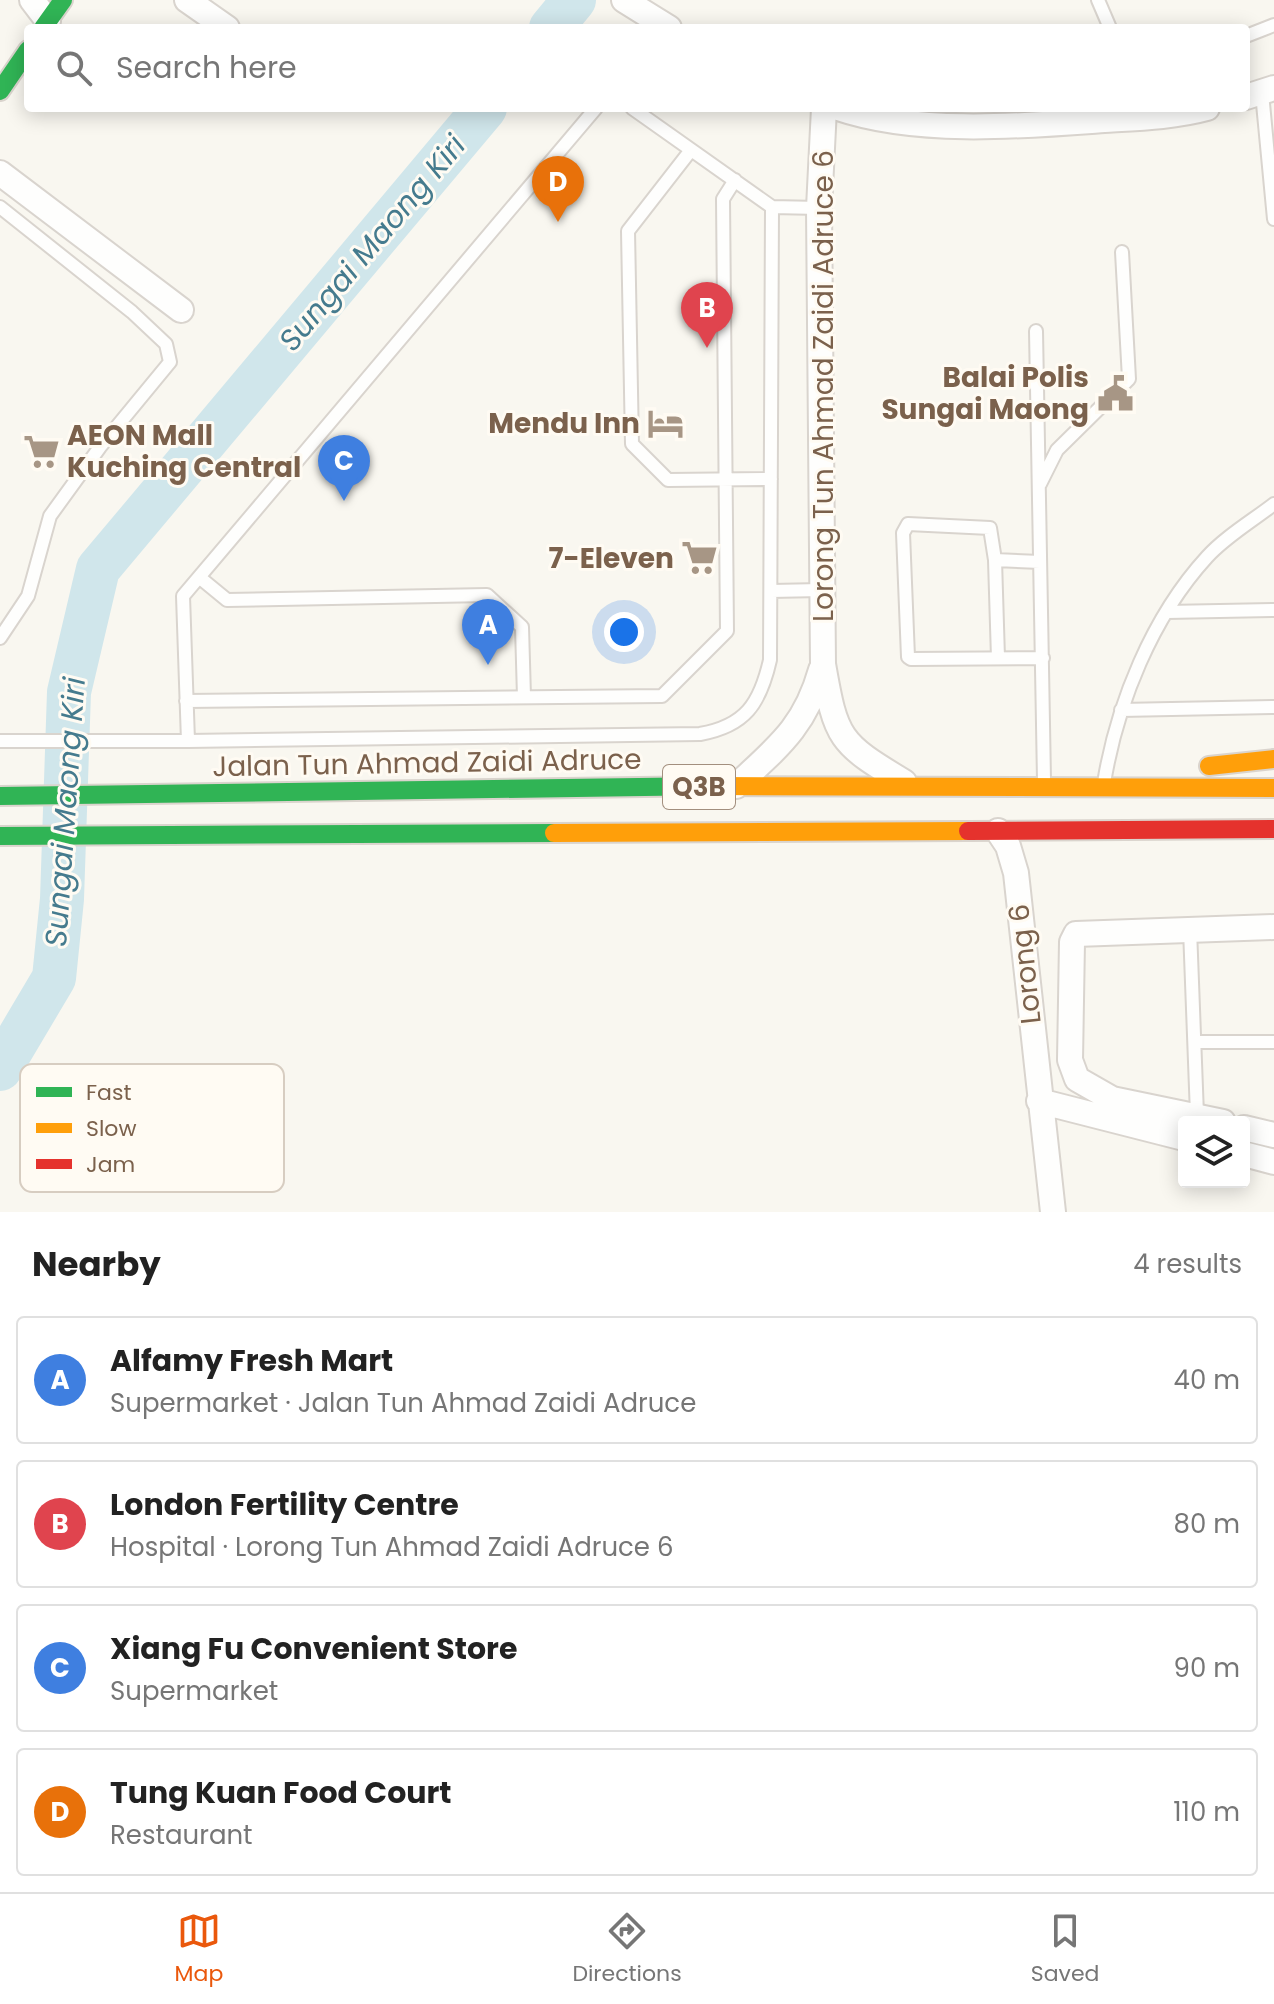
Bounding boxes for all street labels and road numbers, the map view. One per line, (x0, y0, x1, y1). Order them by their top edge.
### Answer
street label: Lorong Tun Ahmad Zaidi Adruce 6 (804, 150, 843, 622)
street label: Jalan Tun Ahmad Zaidi Adruce (212, 740, 642, 786)
road number: Q3B (663, 765, 735, 809)
street label: Lorong 6 (999, 902, 1051, 1026)

